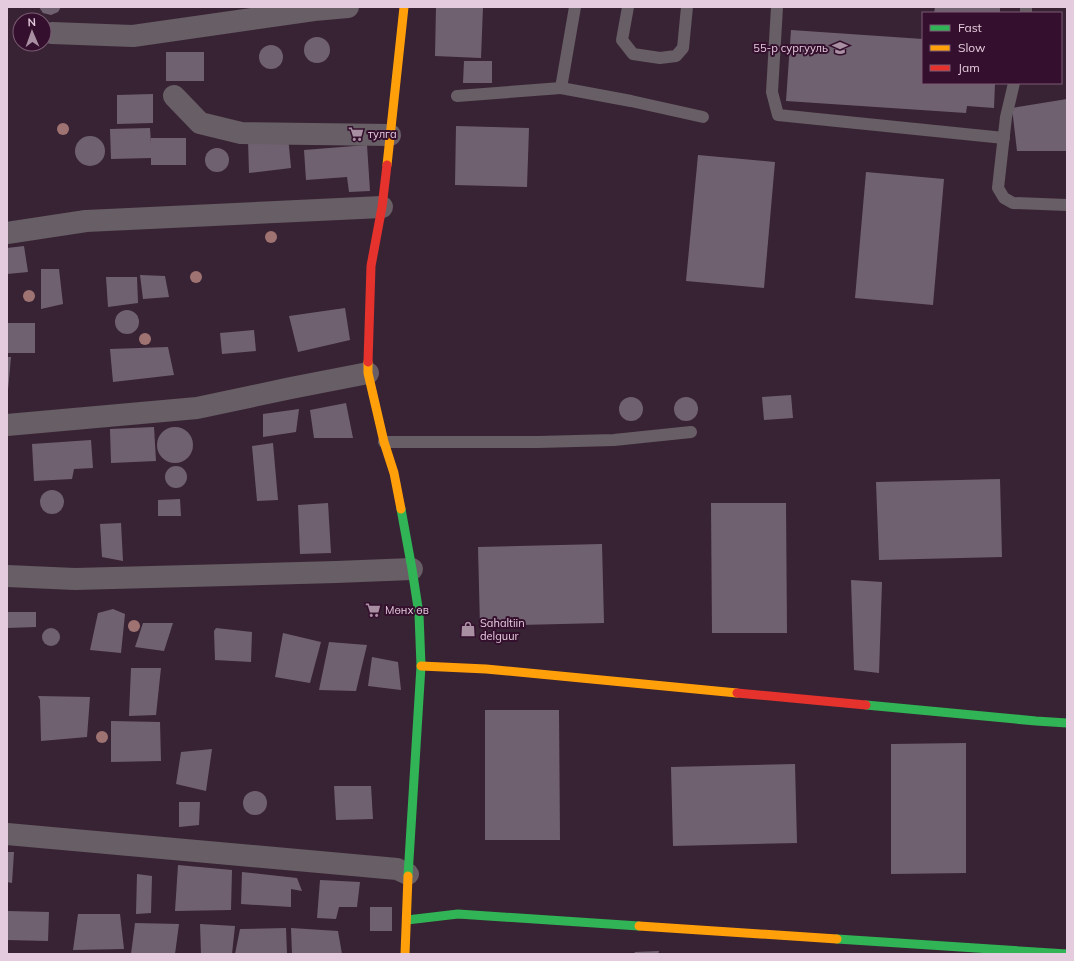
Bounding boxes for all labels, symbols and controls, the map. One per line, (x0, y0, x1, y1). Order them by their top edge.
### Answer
north arrow (12, 12, 52, 52)
legend (922, 12, 1062, 84)
text: N (27, 15, 36, 29)
text: Fast (958, 20, 982, 35)
school or university icon: 55-р сургууль (831, 39, 849, 57)
text: Slow (958, 40, 986, 55)
place label: 55-р сургууль (753, 41, 828, 55)
text: Jam (958, 60, 980, 75)
supermarket icon: тулга (347, 125, 365, 143)
place label: тулга (368, 127, 397, 141)
supermarket icon: Мөнх өв (364, 601, 382, 619)
place label: Мөнх өв (385, 603, 429, 617)
place label: Sahaltiin delguur (480, 616, 525, 643)
shop icon: Sahaltiin delguur (459, 620, 477, 638)

